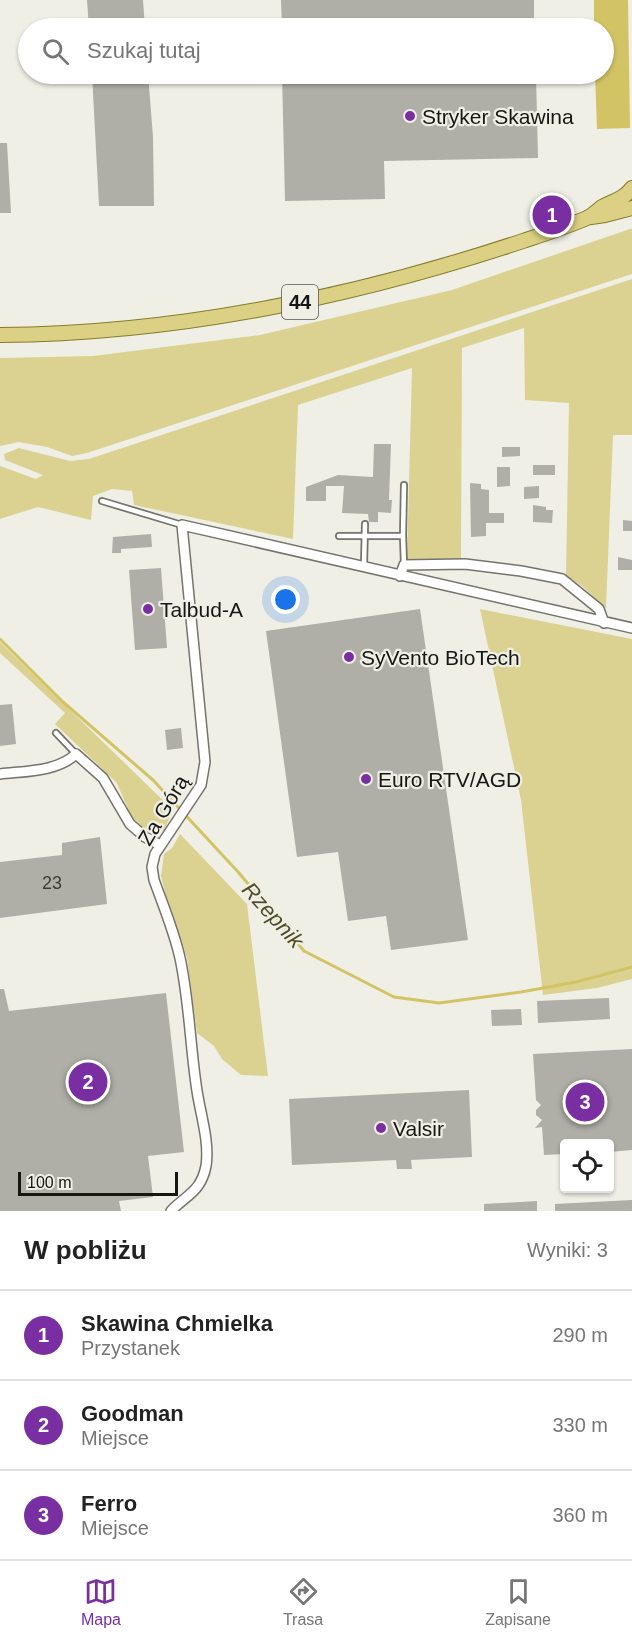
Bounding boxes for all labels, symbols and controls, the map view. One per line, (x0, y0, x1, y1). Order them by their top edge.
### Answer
search box (18, 18, 614, 84)
icon: search (39, 35, 72, 68)
text: Szukaj tutaj (87, 38, 201, 63)
place label: Stryker Skawina (422, 105, 574, 128)
marker: Stryker Skawina (403, 109, 417, 123)
pin: 1 (532, 192, 572, 238)
road number: 44 (282, 285, 318, 319)
your location (271, 585, 300, 614)
place label: Talbud-A (160, 598, 243, 621)
marker: Talbud-A (141, 602, 155, 616)
place label: SyVento BioTech (361, 646, 520, 669)
marker: SyVento BioTech (342, 650, 356, 664)
place label: Euro RTV/AGD (378, 768, 521, 791)
street label: Za Górą (133, 771, 193, 849)
marker: Euro RTV/AGD (359, 772, 373, 786)
house number: 23 (42, 873, 62, 893)
water label: Rzepnik (237, 877, 310, 954)
pin: 2 (68, 1060, 107, 1104)
pin: 3 (566, 1080, 604, 1124)
place label: Valsir (393, 1117, 444, 1140)
marker: Valsir (374, 1121, 388, 1135)
map controls (560, 1139, 614, 1193)
button: locate (560, 1139, 614, 1193)
scale bar (18, 1169, 178, 1196)
text: 100 m (27, 1174, 71, 1191)
text: W pobliżu (24, 1235, 147, 1265)
text: Wyniki: 3 (527, 1239, 608, 1261)
text: Skawina Chmielka (81, 1311, 273, 1336)
text: 1 (38, 1324, 49, 1346)
text: 290 m (552, 1324, 608, 1346)
text: Przystanek (81, 1337, 180, 1359)
text: Goodman (81, 1401, 184, 1426)
text: 2 (38, 1414, 49, 1436)
text: 330 m (552, 1414, 608, 1436)
text: Miejsce (81, 1427, 149, 1449)
text: Ferro (81, 1491, 137, 1516)
text: 3 (38, 1504, 49, 1526)
text: 360 m (552, 1504, 608, 1526)
text: Miejsce (81, 1517, 149, 1539)
tab: Mapa (81, 1575, 121, 1629)
tab: Trasa (283, 1575, 323, 1629)
tab: Zapisane (485, 1575, 551, 1629)

